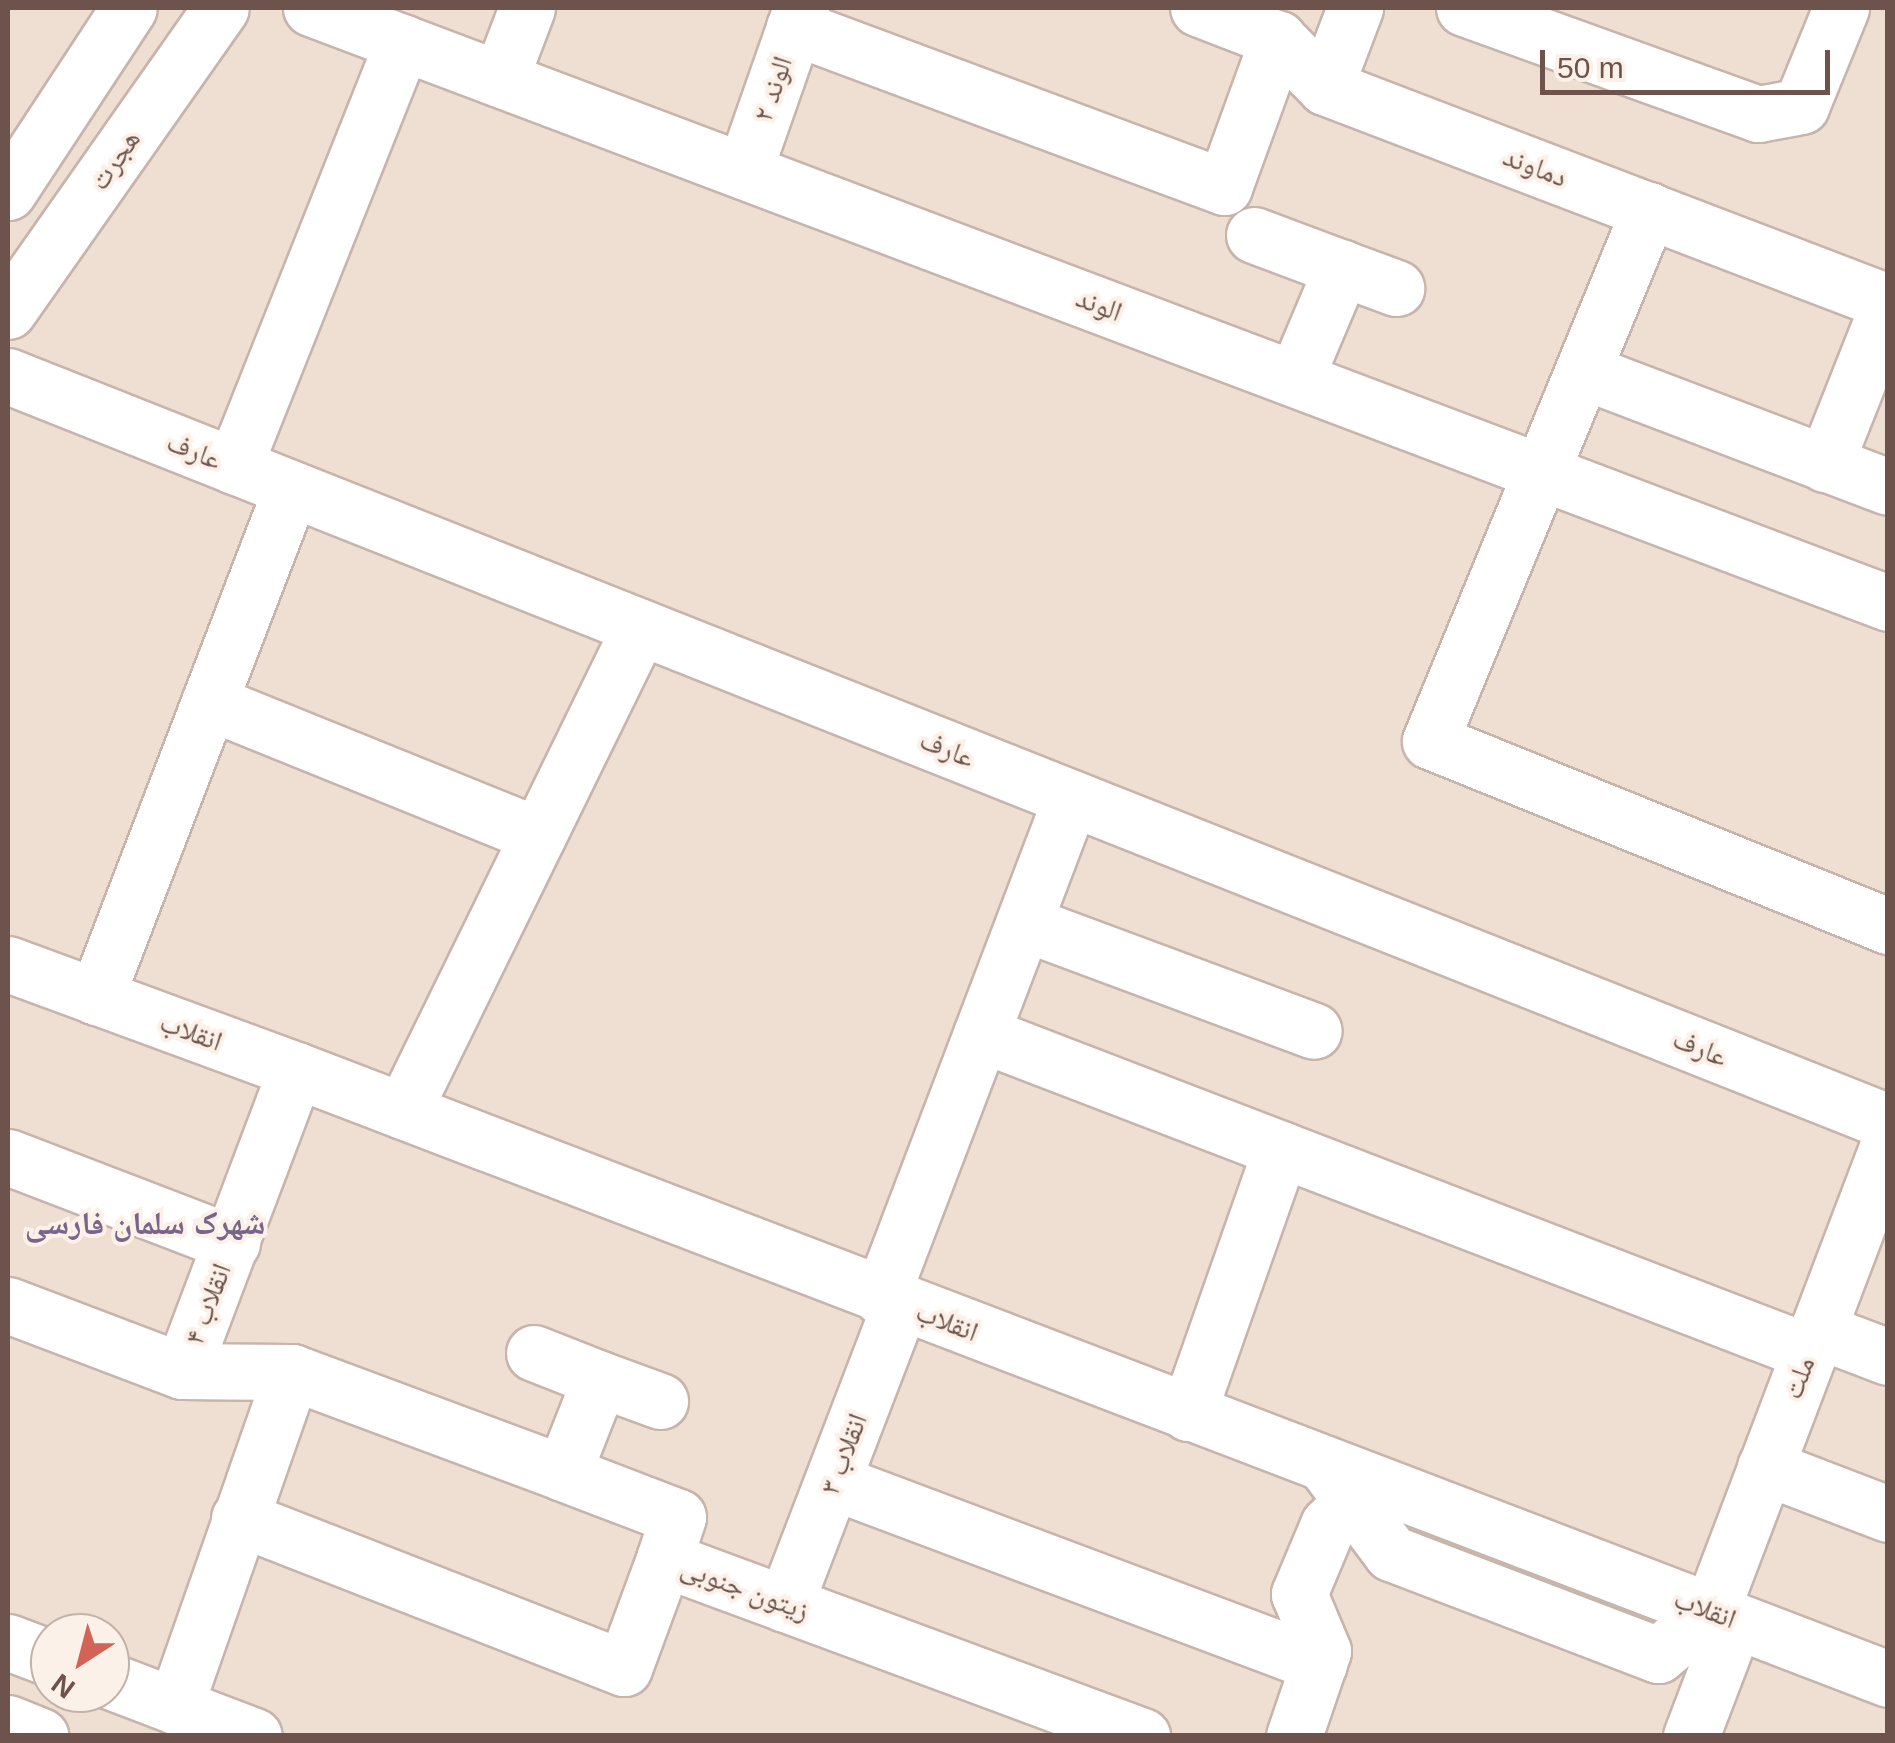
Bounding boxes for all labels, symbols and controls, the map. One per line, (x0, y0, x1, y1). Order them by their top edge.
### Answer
scale bar (1545, 30, 1835, 92)
text: 50 m (1557, 51, 1624, 84)
street label: الوند ۲ (746, 52, 800, 126)
street label: هجرت (82, 123, 148, 197)
street label: دماوند (1498, 140, 1572, 194)
street label: الوند (1071, 281, 1127, 329)
street label: عارف (162, 425, 226, 477)
street label: عارف (915, 723, 979, 775)
street label: انقلاب (155, 1005, 227, 1059)
street label: عارف (1668, 1022, 1732, 1074)
district label: شهرک سلمان فارسی (25, 1204, 265, 1242)
street label: انقلاب ۴ (177, 1259, 239, 1349)
street label: انقلاب (911, 1295, 983, 1349)
street label: ملت (1776, 1352, 1822, 1404)
street label: انقلاب ۳ (813, 1409, 875, 1499)
street label: زیتون جنوبی (676, 1550, 814, 1628)
street label: انقلاب (1669, 1582, 1741, 1636)
north arrow (30, 1613, 130, 1713)
text: N (46, 1668, 81, 1705)

